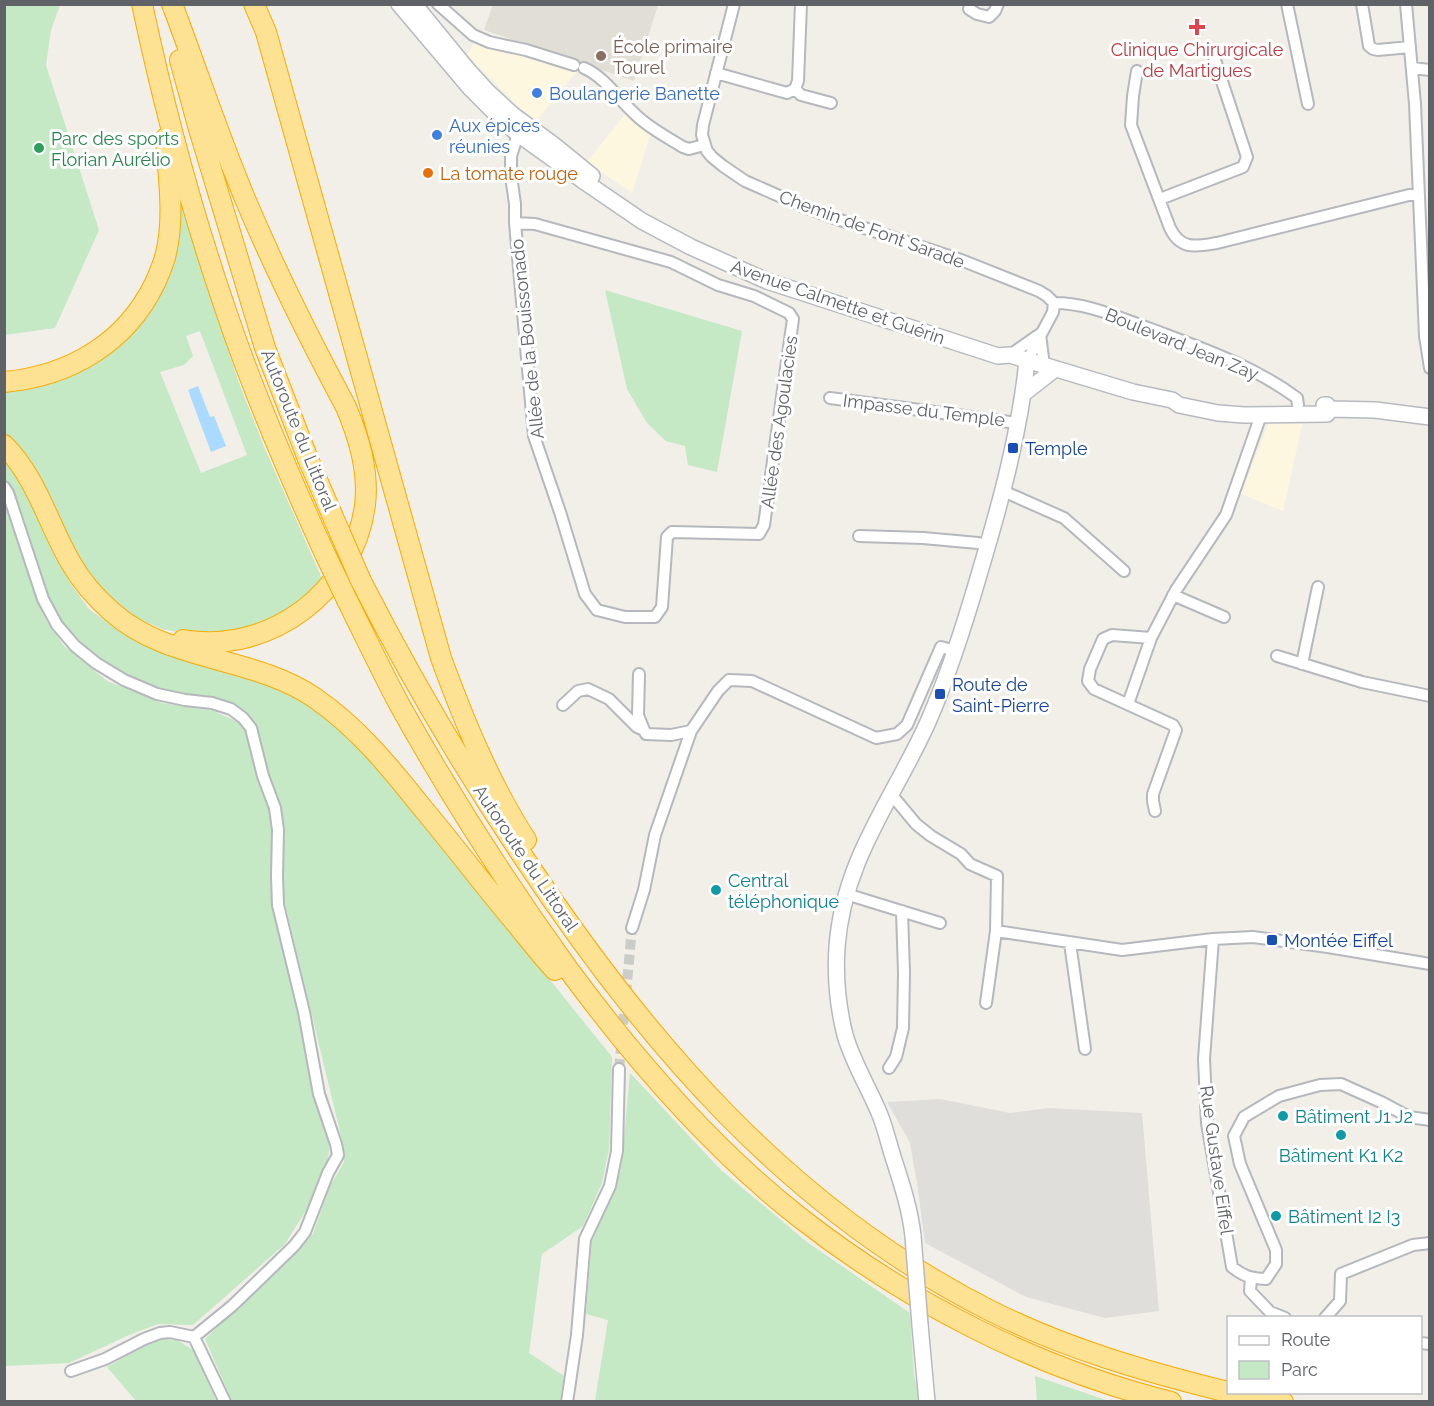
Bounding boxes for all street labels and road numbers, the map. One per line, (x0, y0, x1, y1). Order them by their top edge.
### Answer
street label: Chemin de Font Sarade (776, 186, 968, 272)
street label: Allée de la Bouissonado (506, 238, 548, 440)
street label: Avenue Calmette et Guérin (728, 255, 948, 349)
street label: Boulevard Jean Zay (1102, 304, 1262, 384)
street label: Allée des Agoulacies (756, 334, 802, 510)
street label: Autoroute du Littoral (257, 346, 341, 514)
street label: Impasse du Temple (842, 390, 1007, 430)
street label: Autoroute du Littoral (469, 781, 583, 935)
street label: Rue Gustave Eiffel (1196, 1084, 1238, 1236)

